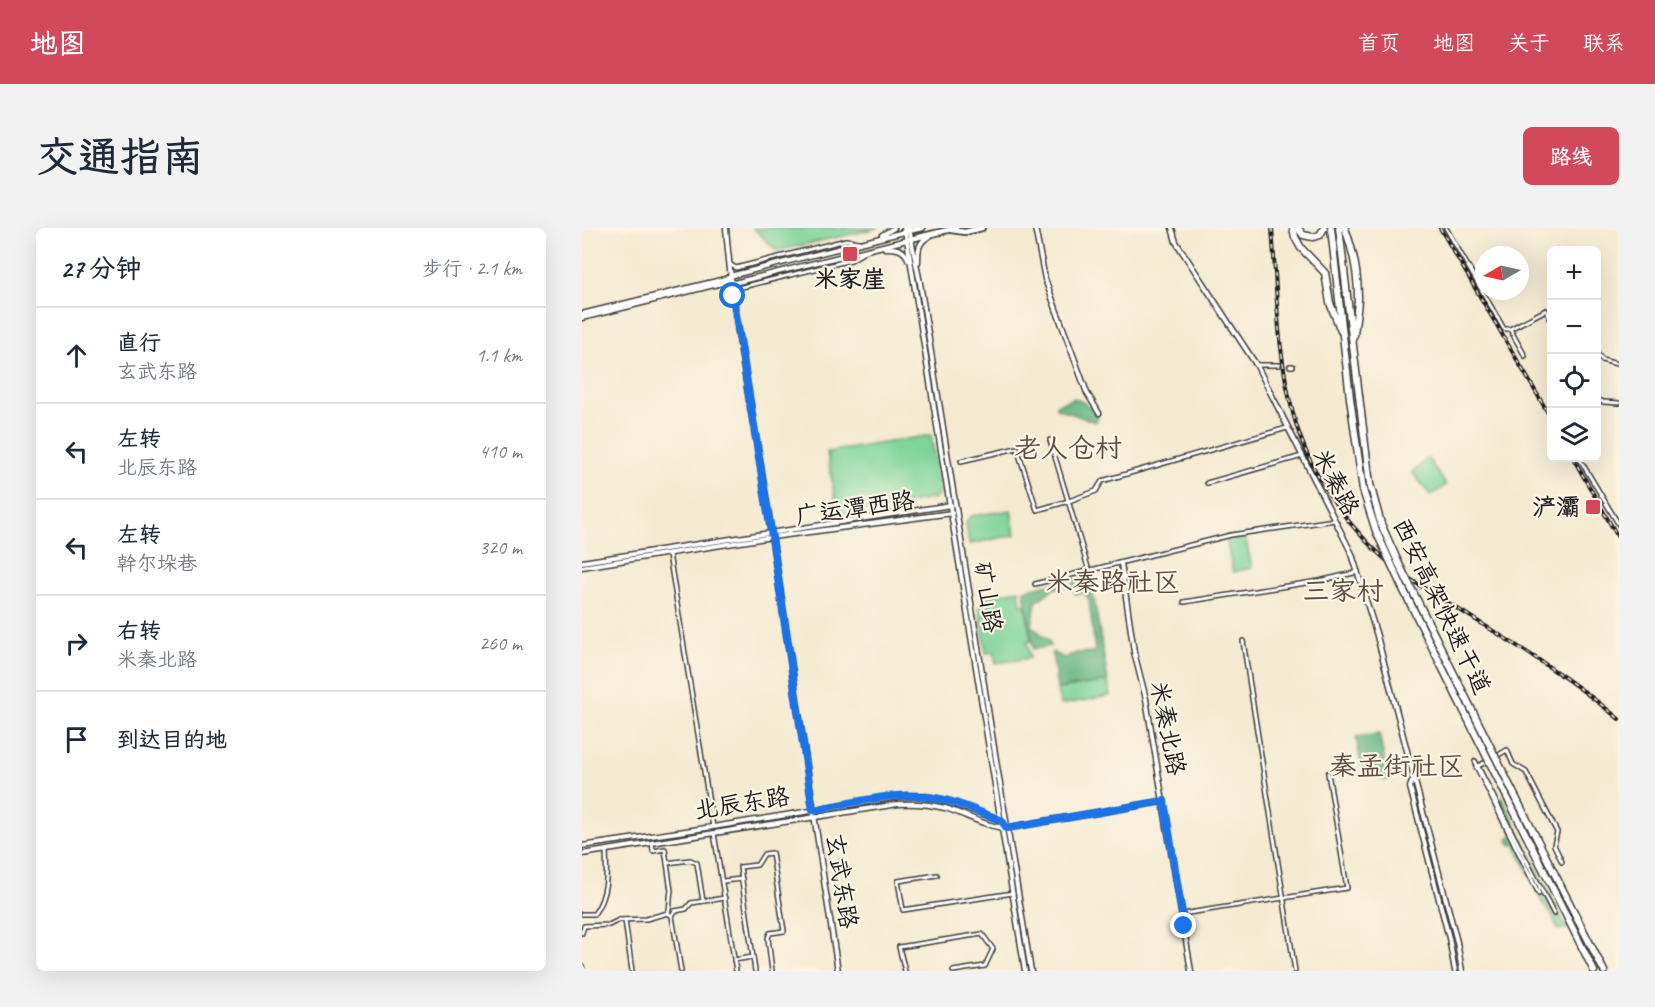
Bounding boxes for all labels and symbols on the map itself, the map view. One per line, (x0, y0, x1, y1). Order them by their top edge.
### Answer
marker: 米家崖 (841, 245, 859, 263)
north arrow (1475, 246, 1529, 300)
place label: 米家崖 (814, 264, 886, 294)
route start (719, 282, 745, 308)
district label: 老人仓村 (1014, 431, 1122, 465)
street label: 米秦路 (1306, 443, 1366, 521)
street label: 广运潭西路 (793, 485, 917, 531)
place label: 浐灞 (1532, 492, 1580, 522)
marker: 浐灞 (1584, 498, 1602, 516)
street label: 西安高架快速干道 (1386, 513, 1498, 699)
street label: 矿山路 (968, 559, 1008, 635)
district label: 米秦路社区 (1046, 565, 1181, 599)
district label: 三家村 (1303, 574, 1384, 608)
street label: 米秦北路 (1144, 678, 1192, 778)
district label: 秦孟街社区 (1330, 749, 1465, 783)
street label: 北辰东路 (692, 781, 792, 825)
street label: 玄武东路 (820, 831, 864, 931)
route end (1170, 912, 1196, 938)

